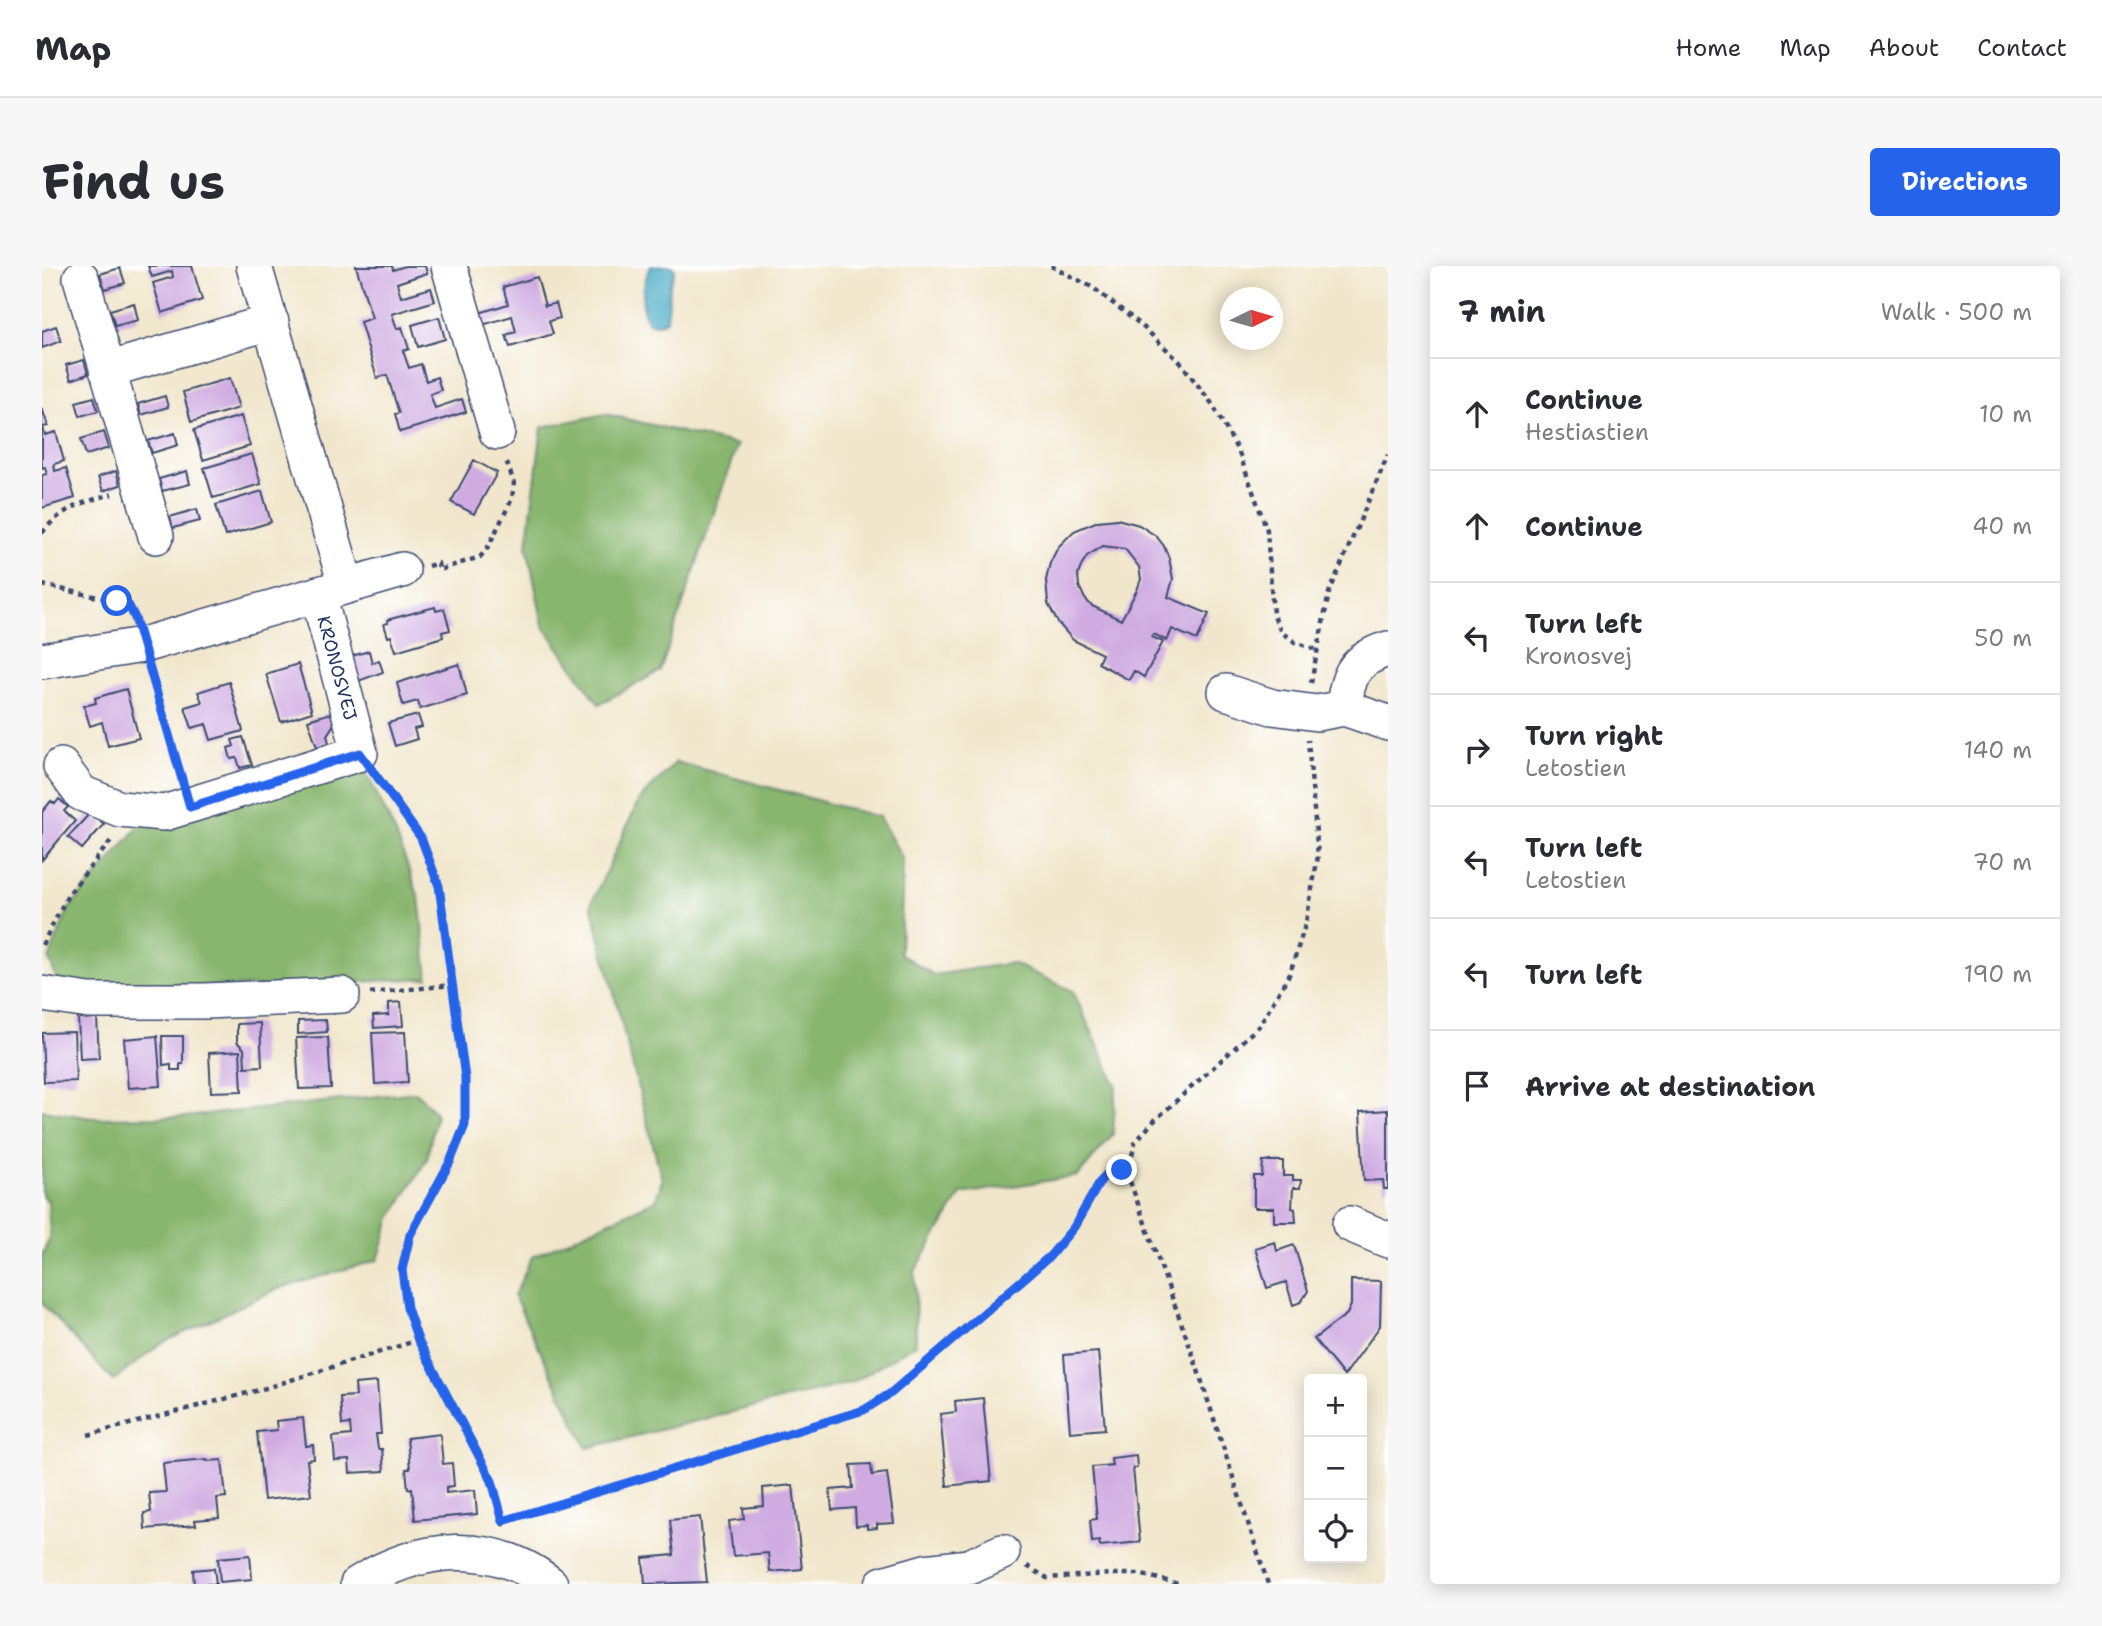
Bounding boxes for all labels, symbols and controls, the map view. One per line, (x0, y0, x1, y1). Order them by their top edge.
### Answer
text: Map (35, 26, 111, 71)
text: Home (1675, 32, 1741, 64)
text: Map (1779, 32, 1831, 64)
text: About (1869, 32, 1939, 64)
text: Contact (1977, 32, 2067, 64)
button: Directions (1870, 148, 2060, 216)
text: Find us (42, 149, 225, 215)
north arrow (1220, 287, 1283, 350)
text: 7 min (1458, 291, 1545, 332)
text: Walk · 500 m (1881, 297, 2032, 327)
text: Continue (1525, 382, 1643, 417)
icon: ahead (1458, 395, 1496, 433)
text: 10 m (1979, 399, 2032, 429)
text: Hestiastien (1525, 417, 1649, 447)
icon: ahead (1458, 507, 1496, 545)
text: Continue (1525, 509, 1643, 544)
text: 40 m (1972, 511, 2032, 541)
route start (101, 585, 132, 616)
text: Turn left (1525, 606, 1642, 641)
street label: KRONOSVEJ (312, 613, 362, 723)
icon: left (1458, 619, 1496, 657)
text: 50 m (1974, 623, 2032, 653)
text: Kronosvej (1525, 641, 1632, 671)
text: Turn right (1525, 718, 1663, 753)
icon: right (1458, 731, 1496, 769)
text: 140 m (1964, 735, 2032, 765)
text: Letostien (1525, 753, 1626, 783)
text: Turn left (1525, 830, 1642, 865)
icon: left (1458, 843, 1496, 881)
text: 70 m (1973, 847, 2032, 877)
text: Letostien (1525, 865, 1626, 895)
icon: left (1458, 955, 1496, 993)
text: Turn left (1525, 957, 1642, 992)
text: 190 m (1964, 959, 2032, 989)
icon: arrive (1458, 1067, 1496, 1105)
text: Arrive at destination (1525, 1069, 1815, 1104)
route end (1106, 1154, 1137, 1185)
map controls (1304, 1374, 1367, 1563)
button: + (1304, 1374, 1367, 1437)
button: − (1304, 1437, 1367, 1500)
button: locate (1304, 1500, 1367, 1563)

